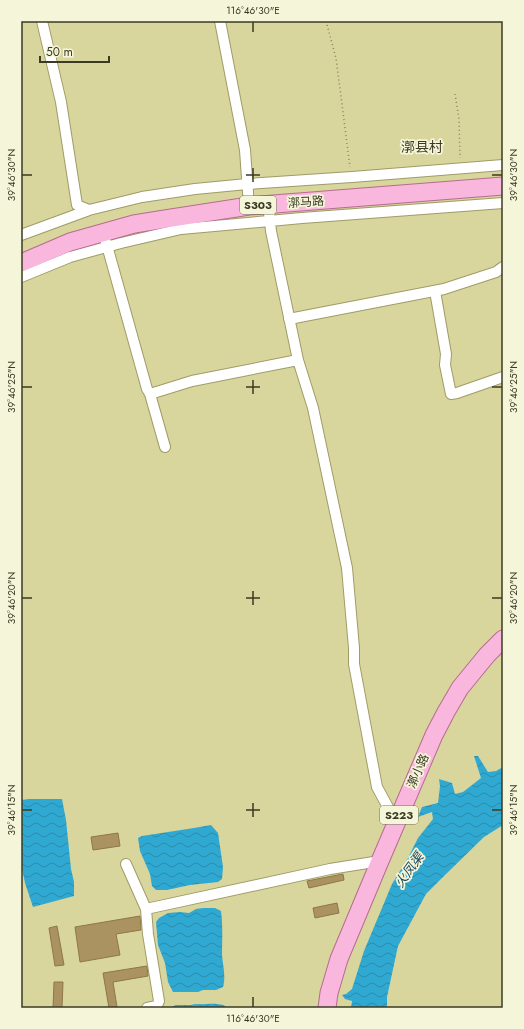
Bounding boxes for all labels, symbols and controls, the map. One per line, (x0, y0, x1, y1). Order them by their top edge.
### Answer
text: 116°46'30"E (226, 3, 280, 18)
scale bar (40, 38, 109, 64)
text: 50 m (46, 43, 73, 61)
district label: 漷县村 (401, 137, 443, 157)
text: 39°46'30"N (4, 149, 19, 201)
text: 39°46'30"N (506, 149, 521, 201)
street label: 漷马路 (287, 192, 325, 212)
road number: S303 (240, 196, 276, 214)
text: 39°46'25"N (4, 361, 19, 413)
text: 39°46'25"N (506, 361, 521, 413)
text: 39°46'20"N (4, 572, 19, 624)
text: 39°46'20"N (506, 572, 521, 624)
street label: 漷小路 (402, 751, 434, 791)
text: 39°46'15"N (4, 785, 19, 835)
text: 39°46'15"N (506, 785, 521, 835)
road number: S223 (380, 806, 418, 824)
water label: 火凤渠 (390, 847, 429, 891)
text: 116°46'30"E (226, 1011, 280, 1026)

